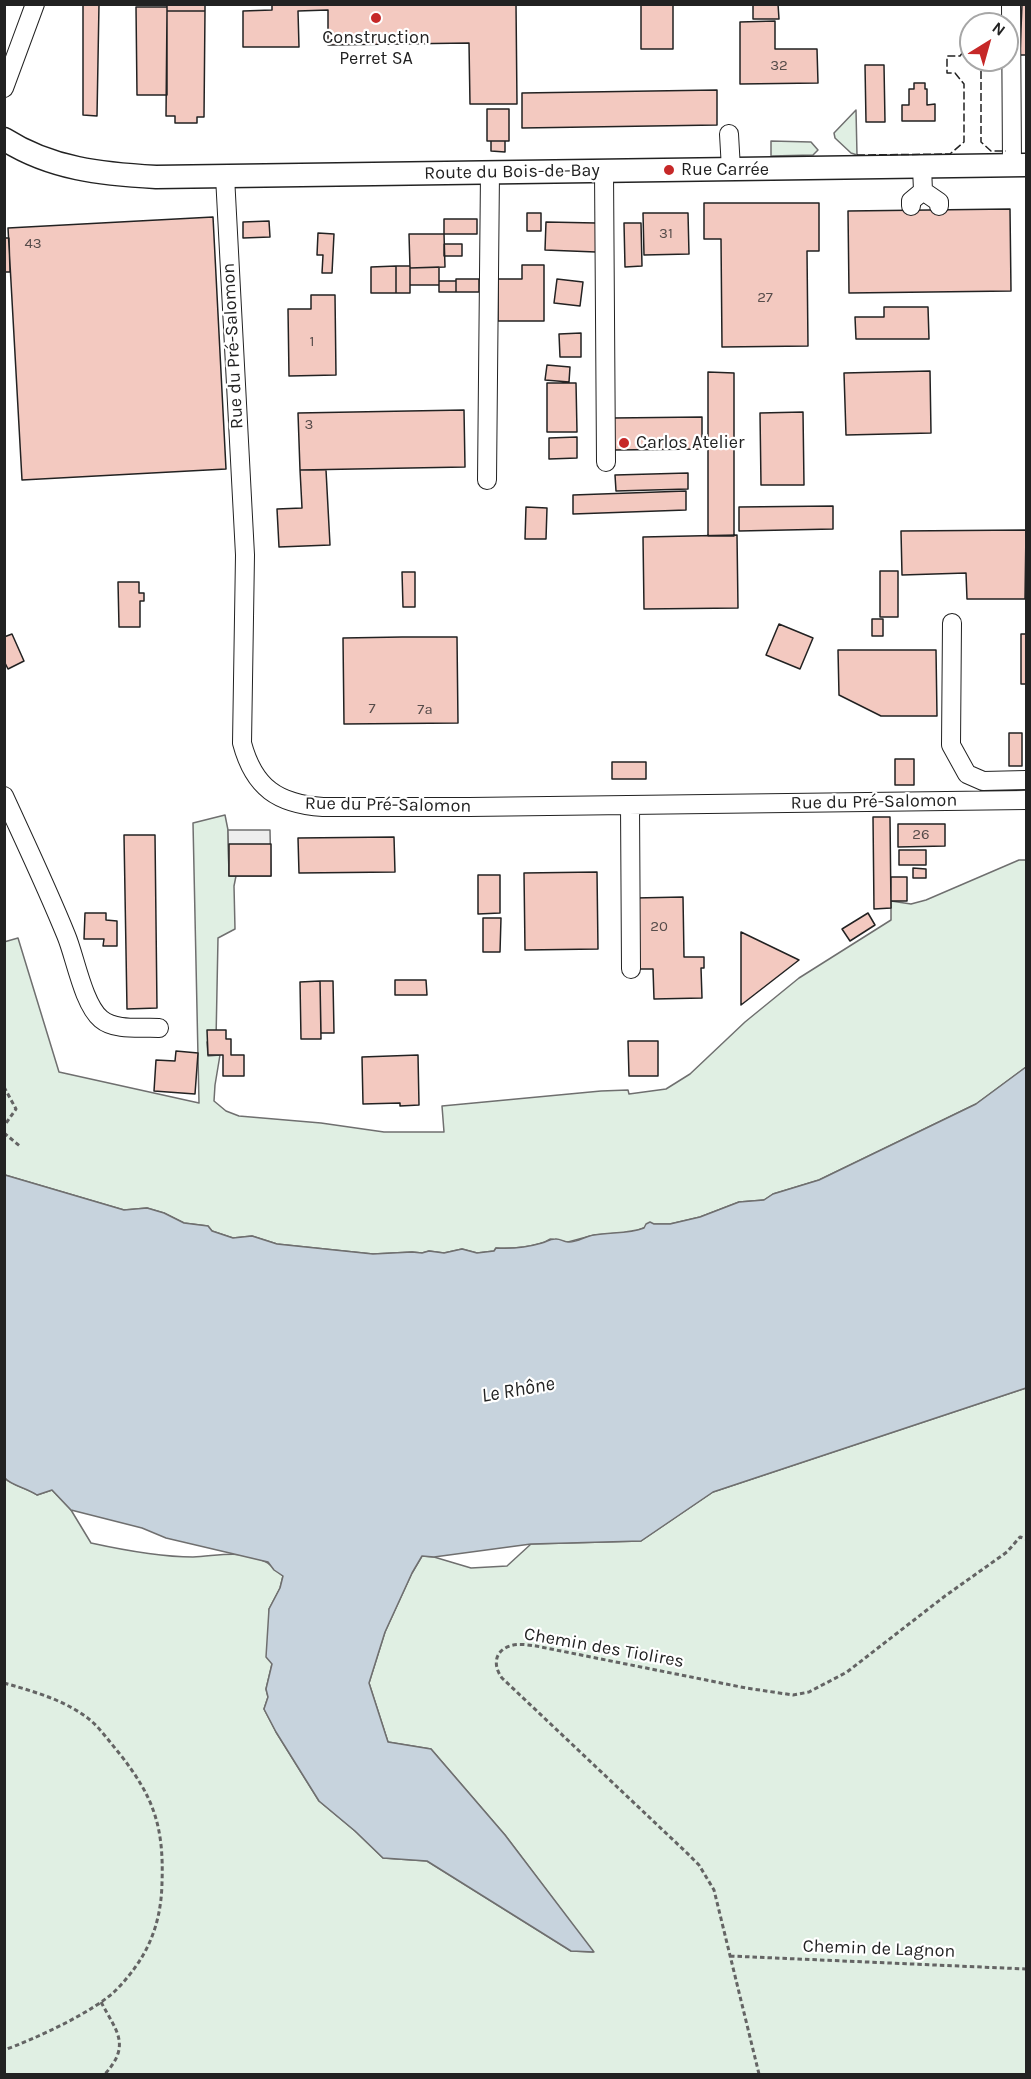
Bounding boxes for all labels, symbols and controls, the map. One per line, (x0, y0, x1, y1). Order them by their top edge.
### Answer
marker: Construction Perret SA (369, 11, 383, 25)
north arrow (959, 12, 1019, 72)
text: N (989, 18, 1009, 40)
place label: Construction Perret SA (322, 27, 430, 70)
house number: 32 (770, 57, 788, 75)
place label: Rue Carrée (681, 159, 769, 181)
street label: Route du Bois-de-Bay (424, 160, 600, 184)
marker: Rue Carrée (662, 163, 676, 177)
house number: 31 (659, 225, 673, 243)
house number: 43 (24, 235, 42, 253)
street label: Rue du Pré-Salomon (218, 262, 248, 430)
house number: 27 (757, 289, 773, 307)
house number: 1 (310, 333, 314, 351)
house number: 3 (305, 416, 313, 434)
place label: Carlos Atelier (636, 432, 745, 454)
marker: Carlos Atelier (617, 436, 631, 450)
house number: 7 (368, 700, 376, 718)
house number: 7a (417, 701, 433, 719)
street label: Rue du Pré-Salomon (791, 790, 957, 814)
street label: Rue du Pré-Salomon (305, 793, 471, 817)
house number: 26 (912, 826, 930, 844)
house number: 20 (650, 918, 668, 936)
water label: Le Rhône (480, 1372, 556, 1408)
street label: Chemin des Tiolires (522, 1623, 686, 1673)
street label: Chemin de Lagnon (802, 1936, 956, 1962)

